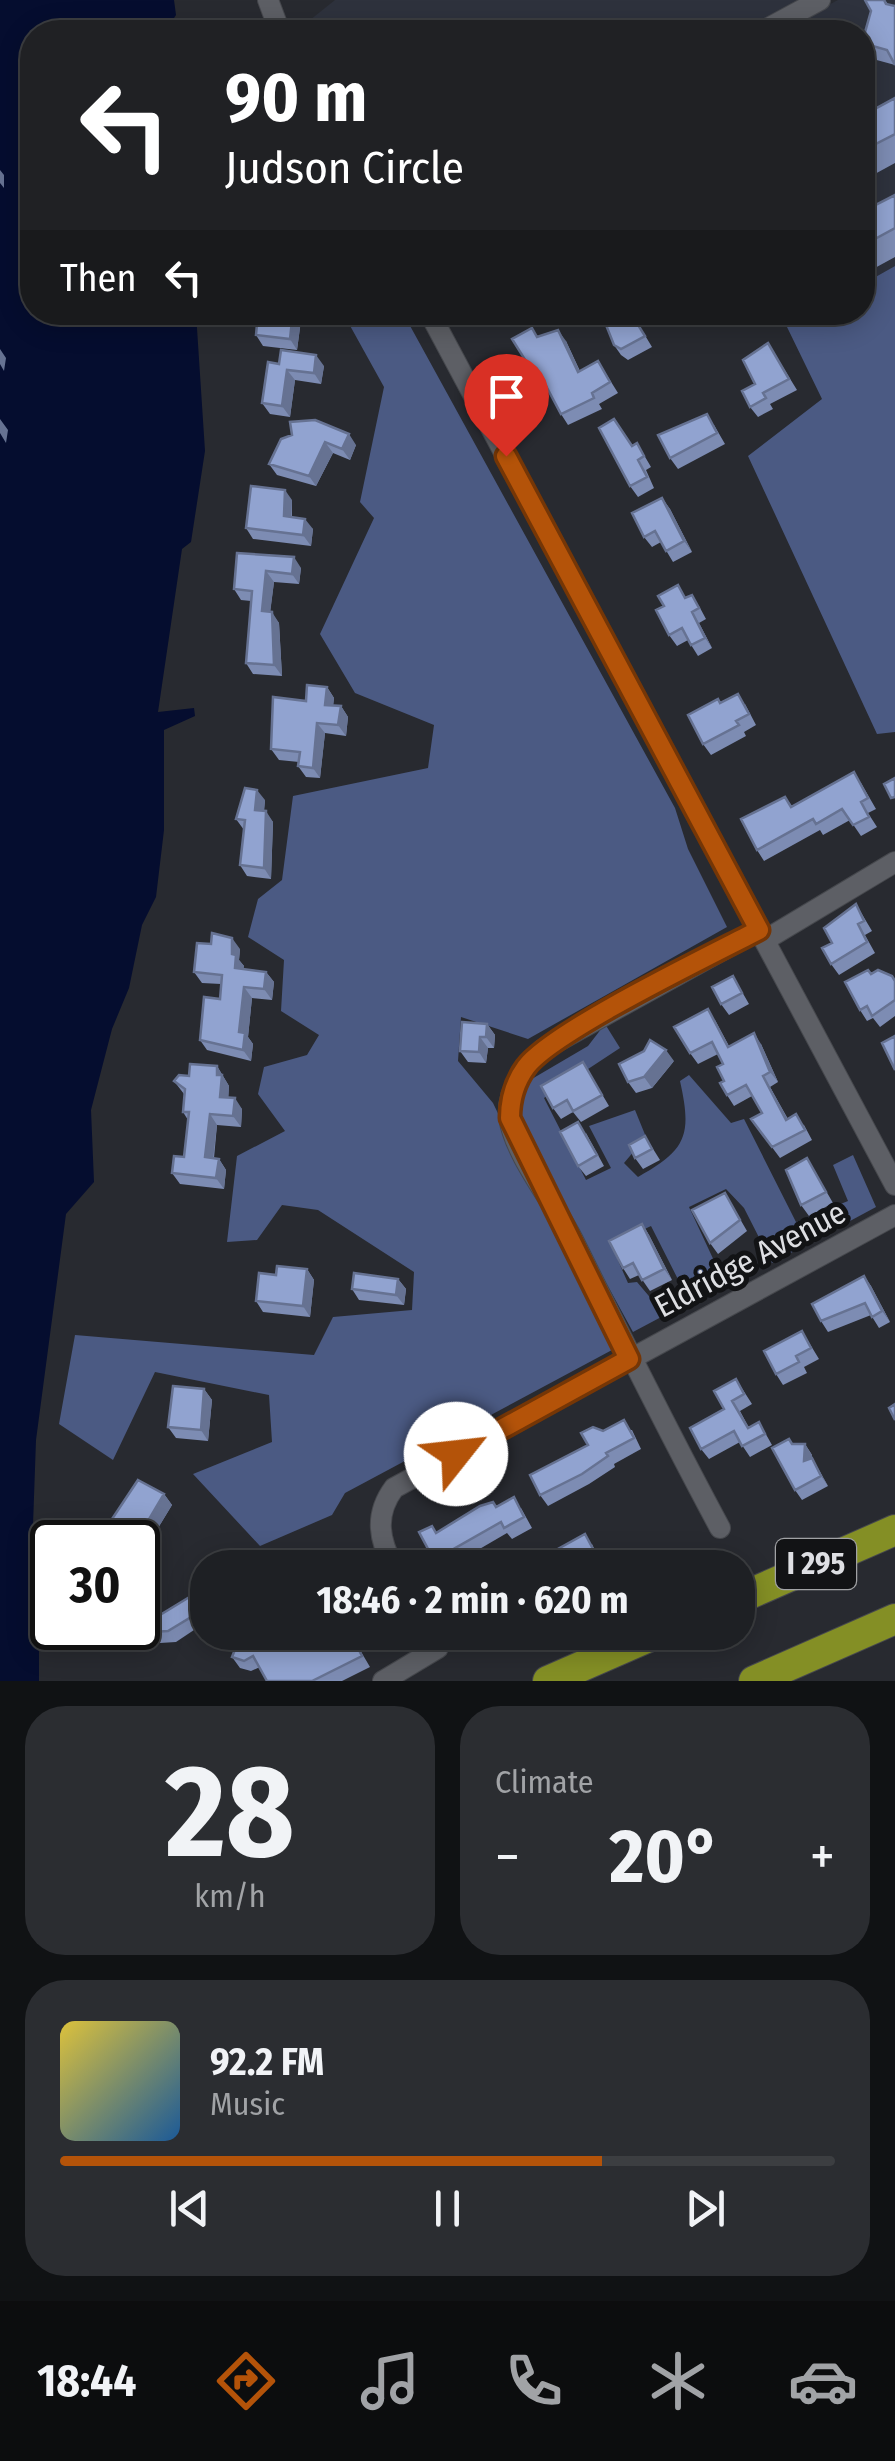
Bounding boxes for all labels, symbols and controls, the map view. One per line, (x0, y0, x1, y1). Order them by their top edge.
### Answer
text: 90 m (225, 56, 367, 140)
icon: left (60, 60, 190, 190)
text: Judson Circle (225, 141, 464, 195)
icon: left (156, 250, 211, 305)
text: Then (60, 255, 136, 301)
pin (464, 354, 549, 457)
icon: arrive (479, 369, 534, 424)
street label: Eldridge Avenue (648, 1193, 852, 1325)
position arrow (404, 1402, 508, 1506)
speed limit sign: 30 (30, 1520, 160, 1650)
road number: I 295 (776, 1539, 856, 1589)
text: 18:46 · 2 min · 620 m (316, 1577, 629, 1623)
text: 28 (166, 1734, 294, 1890)
text: Climate (495, 1763, 594, 1801)
text: 20° (610, 1812, 720, 1902)
text: − (495, 1824, 520, 1890)
text: + (810, 1824, 835, 1890)
text: km/h (194, 1877, 266, 1915)
text: 92.2 FM (210, 2039, 324, 2085)
text: Music (210, 2085, 285, 2123)
icon: previous (162, 2181, 217, 2236)
icon: pause (420, 2181, 475, 2236)
icon: next (678, 2181, 733, 2236)
icon: directions (211, 2346, 281, 2416)
icon: music (355, 2346, 425, 2416)
icon: phone (499, 2346, 569, 2416)
icon: climate (643, 2346, 713, 2416)
icon: car (788, 2346, 858, 2416)
text: 18:44 (37, 2354, 136, 2408)

